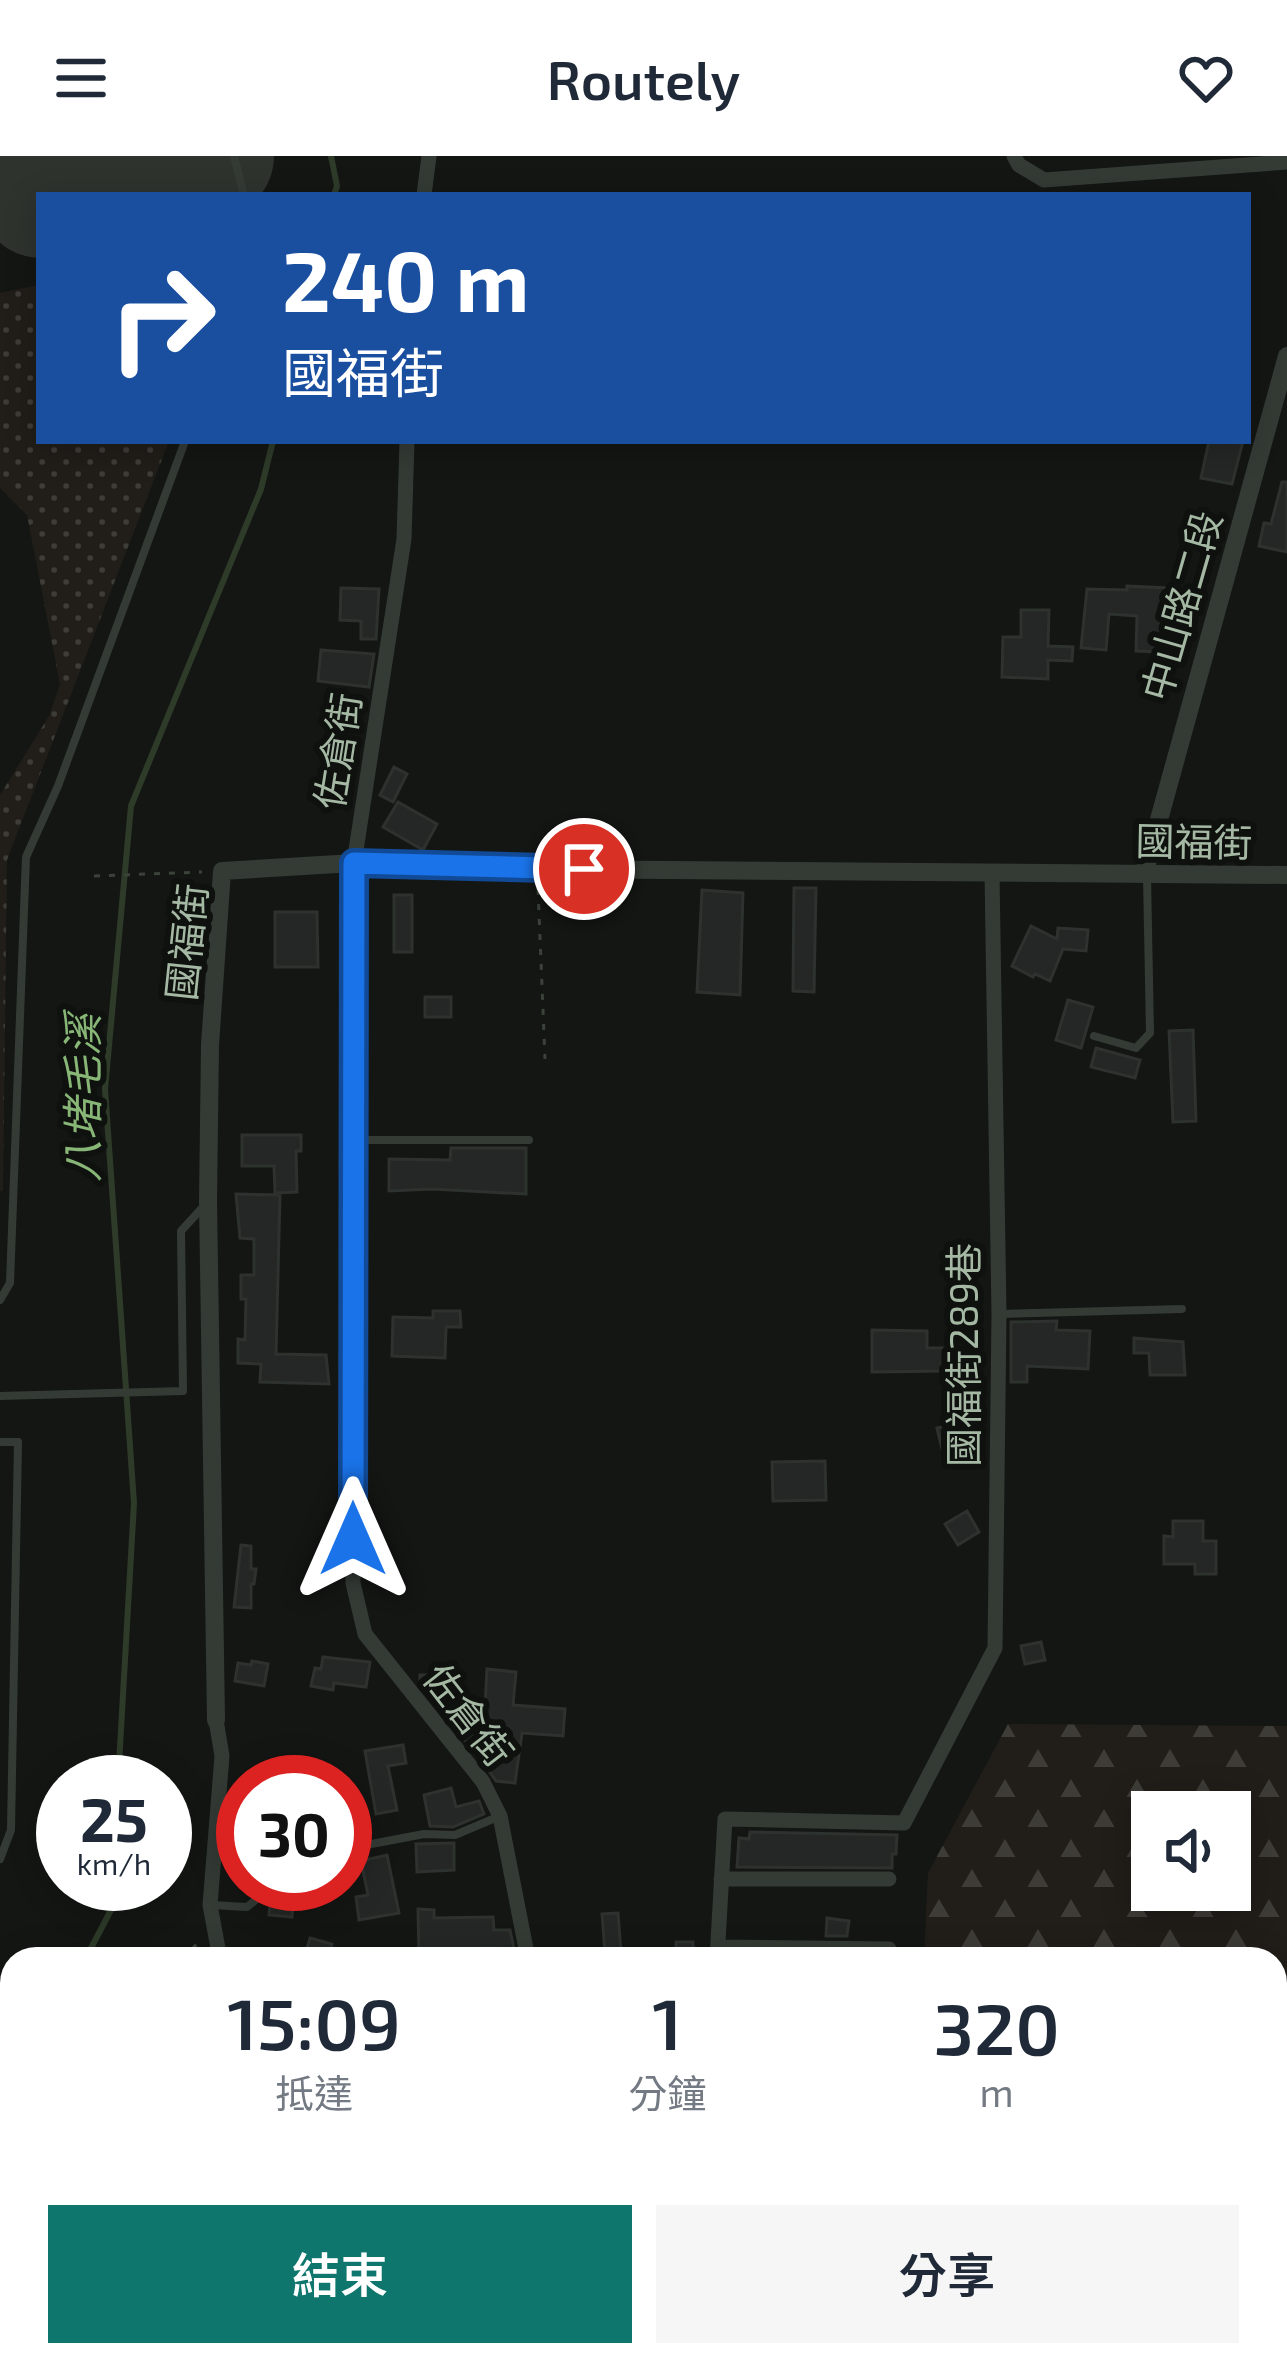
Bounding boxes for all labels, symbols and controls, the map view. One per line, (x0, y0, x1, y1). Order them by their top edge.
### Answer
icon: menu (48, 45, 114, 111)
icon: heart (1173, 45, 1239, 111)
text: Routely (547, 46, 740, 111)
text: 240 m (282, 228, 529, 329)
icon: right (84, 240, 240, 396)
text: 國福街 (282, 339, 444, 404)
street label: 中山路二段 (1131, 505, 1230, 706)
street label: 佐倉街 (304, 689, 369, 812)
street label: 國福街 (1135, 816, 1253, 865)
pin (533, 818, 635, 920)
icon: arrive (551, 836, 617, 902)
street label: 國福街 (156, 881, 215, 1002)
water label: 八堵毛溪 (56, 1009, 106, 1182)
street label: 國福街289巷 (939, 1243, 986, 1467)
position arrow (290, 1476, 416, 1602)
street label: 佐倉街 (415, 1654, 524, 1775)
speed limit sign: 30 (216, 1755, 372, 1911)
text: 25 (80, 1782, 148, 1854)
map controls (1131, 1791, 1251, 1911)
button: sound (1131, 1791, 1251, 1911)
text: km/h (77, 1845, 151, 1881)
text: 15:09 (227, 1978, 401, 2064)
text: 1 (652, 1978, 682, 2064)
text: 320 (933, 1983, 1060, 2069)
text: m (980, 2068, 1014, 2115)
text: 抵達 (275, 2069, 353, 2116)
text: 分鐘 (628, 2069, 706, 2116)
button: 結束 (48, 2205, 632, 2343)
button: 分享 (656, 2205, 1239, 2343)

